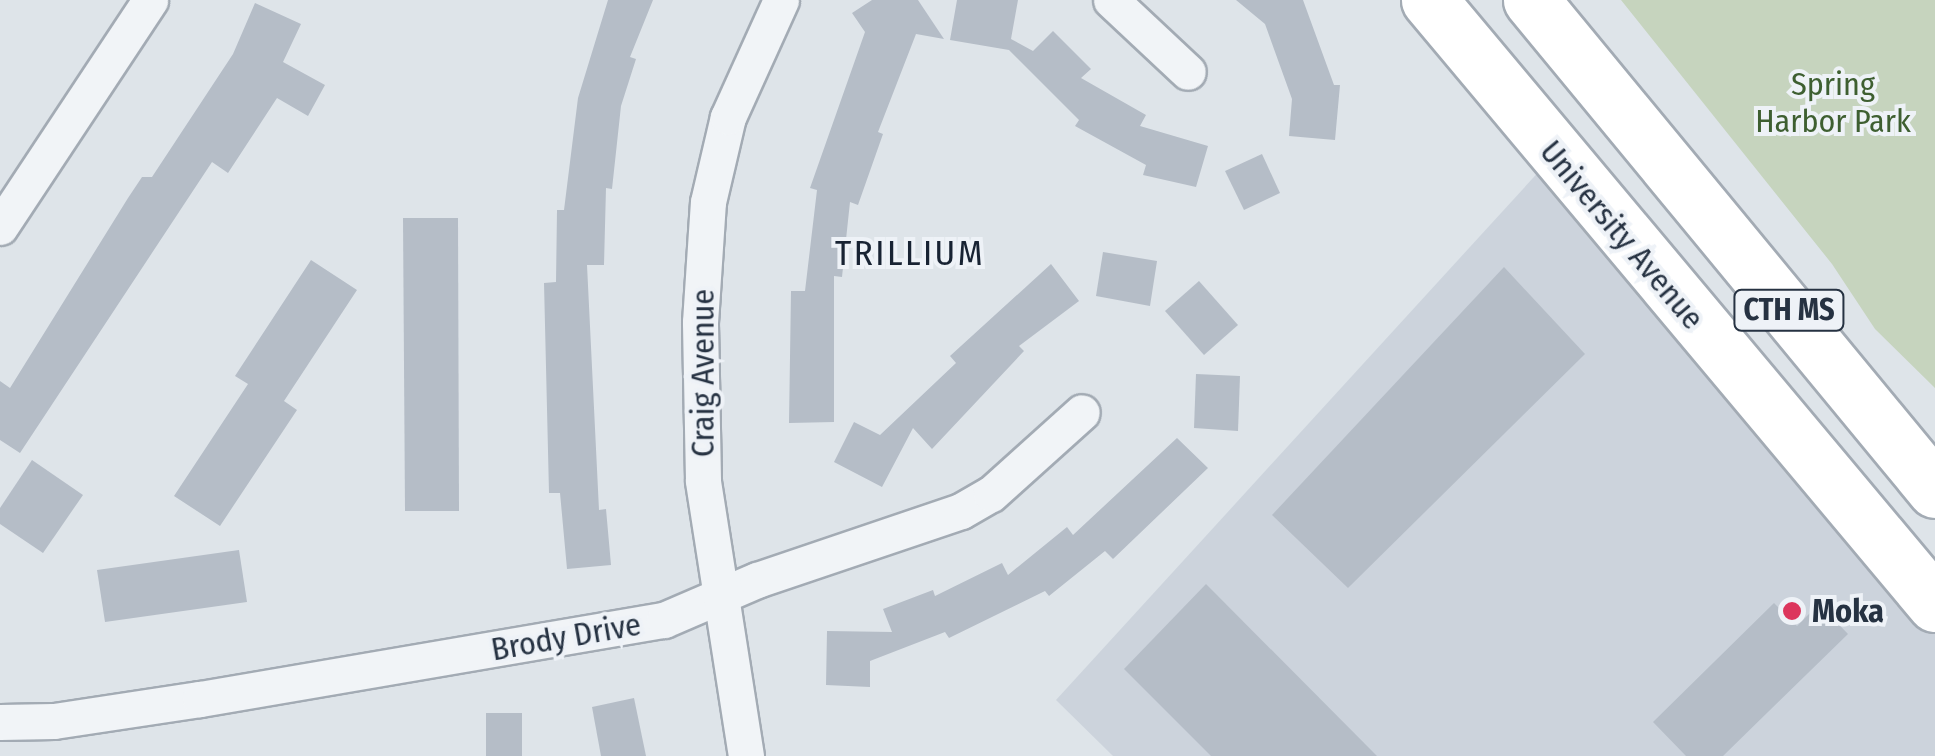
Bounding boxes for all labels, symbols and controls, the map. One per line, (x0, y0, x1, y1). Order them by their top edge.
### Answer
park label: Spring Harbor Park (1755, 66, 1911, 141)
street label: University Avenue (1532, 133, 1712, 337)
district label: TRILLIUM (835, 232, 985, 274)
road number: CTH MS (1732, 285, 1846, 335)
street label: Craig Avenue (684, 289, 722, 457)
place label: Moka (1812, 592, 1884, 630)
marker: Moka (1781, 600, 1803, 622)
street label: Brody Drive (488, 605, 644, 669)

